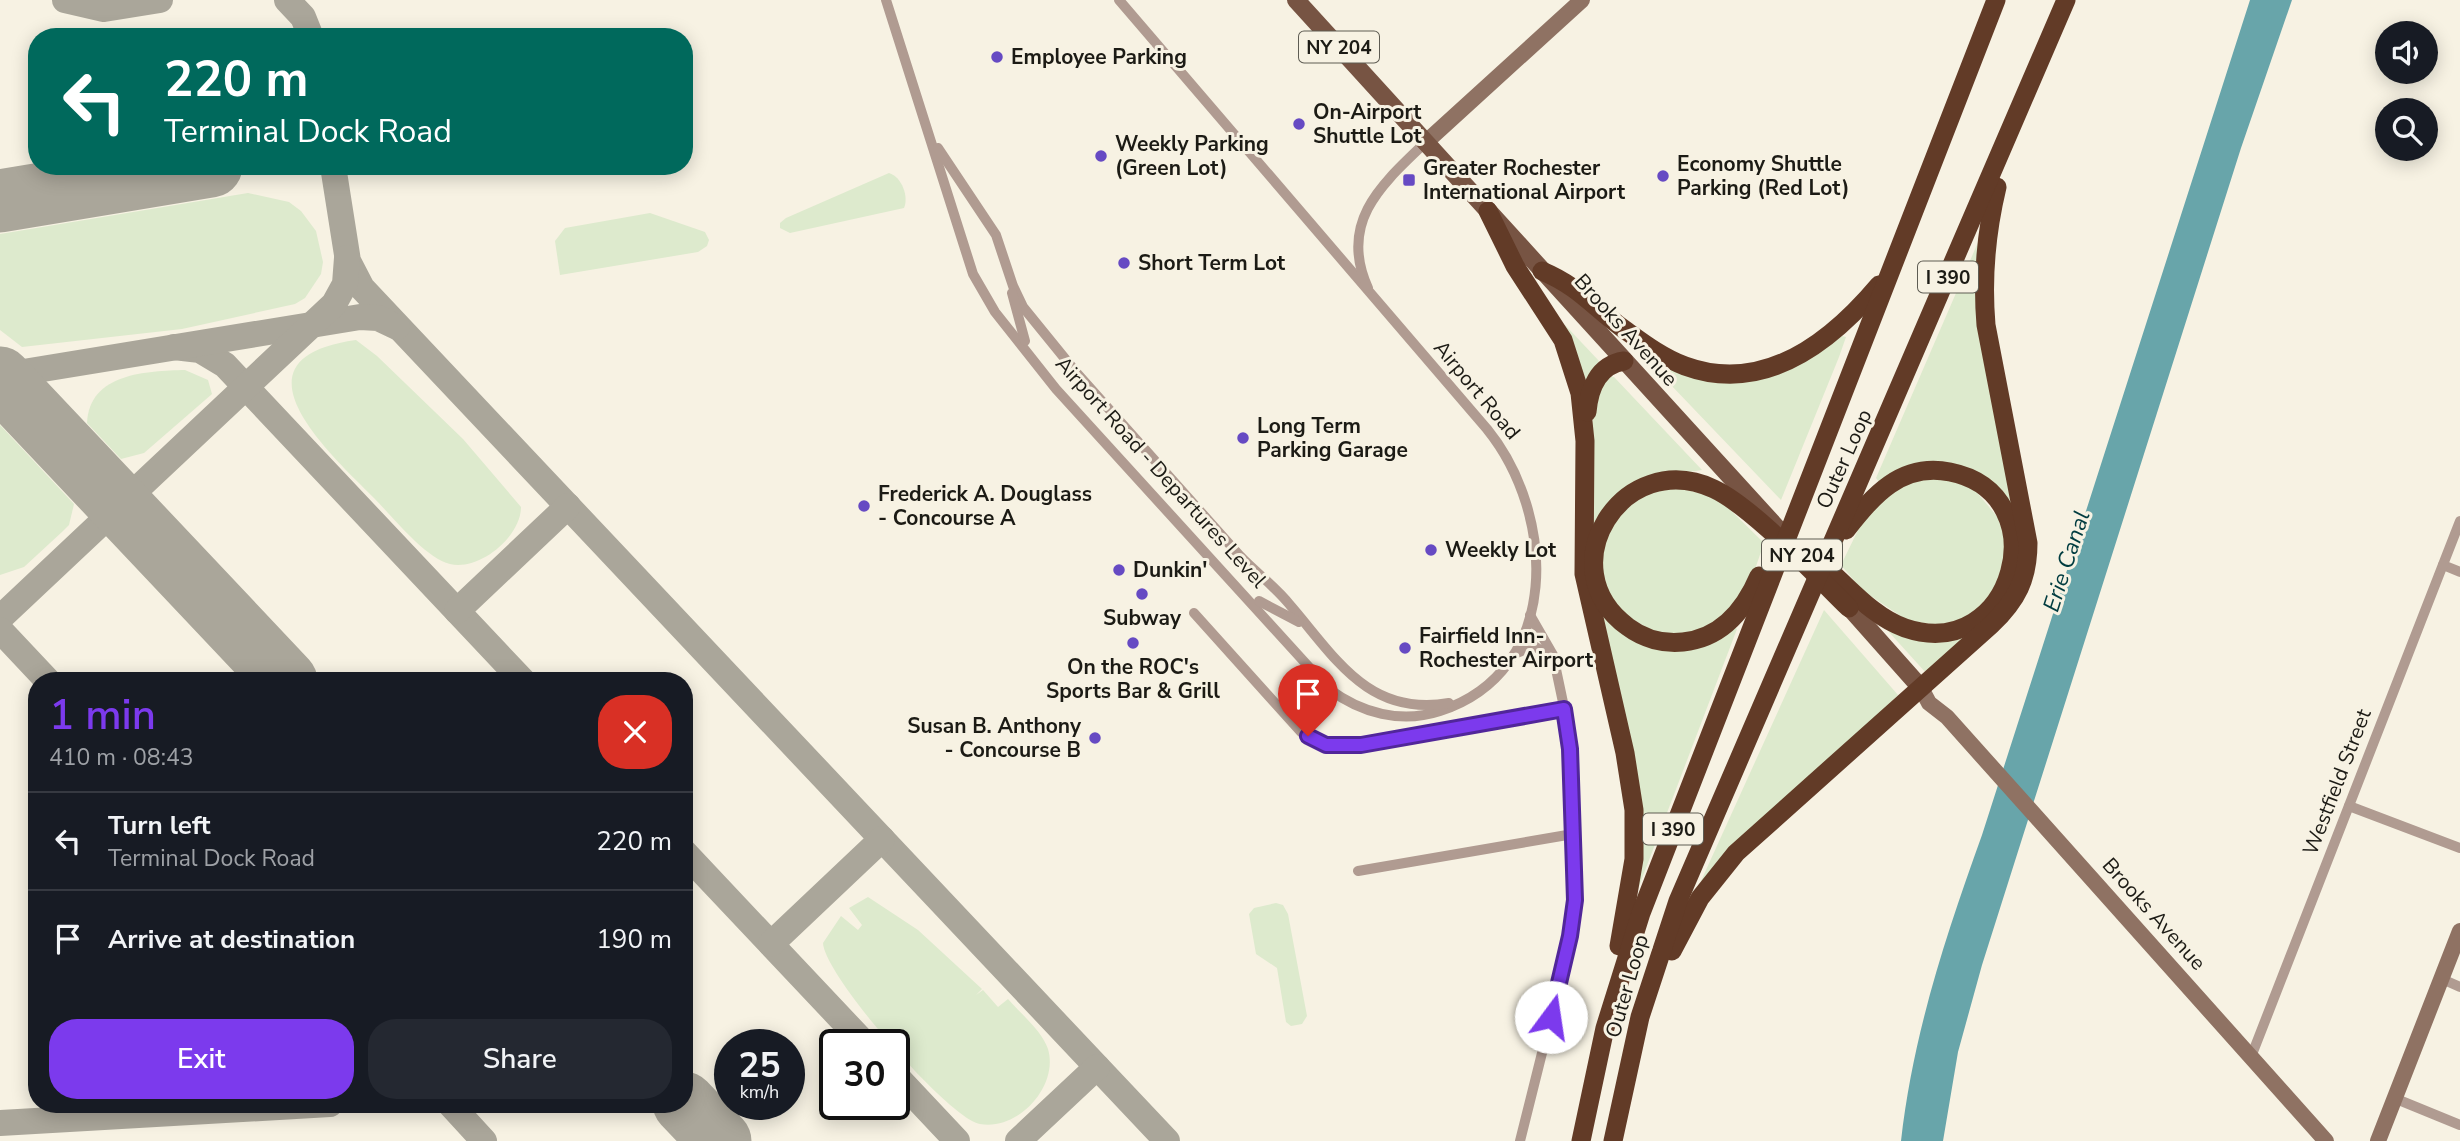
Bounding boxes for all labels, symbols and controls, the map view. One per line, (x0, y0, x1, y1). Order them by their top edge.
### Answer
map controls (2375, 21, 2438, 161)
button: sound (2375, 21, 2438, 84)
road number: NY 204 (1299, 32, 1379, 62)
place label: Employee Parking (1011, 43, 1187, 71)
text: 220 m (164, 46, 308, 113)
marker: Employee Parking (989, 49, 1005, 65)
icon: left (49, 56, 140, 147)
place label: On-Airport Shuttle Lot (1313, 98, 1423, 150)
button: search (2375, 98, 2438, 161)
text: Terminal Dock Road (164, 110, 452, 153)
marker: On-Airport Shuttle Lot (1291, 116, 1307, 132)
place label: Weekly Parking (Green Lot) (1115, 130, 1269, 182)
marker: Weekly Parking (Green Lot) (1093, 148, 1109, 164)
place label: Economy Shuttle Parking (Red Lot) (1677, 150, 1849, 202)
place label: Greater Rochester International Airport (1423, 154, 1626, 206)
marker: Economy Shuttle Parking (Red Lot) (1655, 168, 1671, 184)
marker: Greater Rochester International Airport (1401, 172, 1417, 188)
place label: Short Term Lot (1138, 249, 1286, 277)
marker: Short Term Lot (1116, 255, 1132, 271)
road number: I 390 (1918, 262, 1978, 292)
street label: Brooks Avenue (1568, 268, 1684, 392)
street label: Airport Road (1427, 335, 1527, 445)
street label: Airport Road - Departures Level (1049, 350, 1273, 594)
street label: Outer Loop (1810, 405, 1878, 513)
place label: Long Term Parking Garage (1257, 412, 1408, 464)
marker: Long Term Parking Garage (1235, 430, 1251, 446)
place label: Frederick A. Douglass - Concourse A (878, 480, 1092, 532)
marker: Frederick A. Douglass - Concourse A (856, 498, 872, 514)
water label: Erie Canal (2036, 507, 2097, 616)
place label: Weekly Lot (1445, 536, 1557, 564)
road number: NY 204 (1762, 540, 1842, 570)
marker: Weekly Lot (1423, 542, 1439, 558)
place label: Dunkin' (1133, 556, 1207, 584)
marker: Dunkin' (1111, 562, 1127, 578)
marker: Subway (1134, 586, 1150, 602)
place label: Subway (1103, 604, 1182, 632)
place label: Fairfield Inn- Rochester Airport (1419, 622, 1594, 674)
marker: On the ROC's Sports Bar & Grill (1125, 635, 1141, 651)
marker: Fairfield Inn- Rochester Airport (1397, 640, 1413, 656)
place label: On the ROC's Sports Bar & Grill (1046, 653, 1220, 705)
pin (1278, 664, 1338, 736)
icon: arrive (1289, 675, 1327, 713)
text: 1 min (49, 687, 156, 744)
button: close (598, 695, 672, 769)
street label: Westfield Street (2296, 704, 2378, 859)
place label: Susan B. Anthony - Concourse B (907, 712, 1082, 764)
marker: Susan B. Anthony - Concourse B (1087, 730, 1103, 746)
text: 410 m · 08:43 (49, 742, 194, 773)
text: Turn left (108, 808, 211, 843)
road number: I 390 (1643, 814, 1703, 844)
icon: left (49, 822, 87, 860)
text: 220 m (596, 824, 672, 859)
text: Terminal Dock Road (108, 843, 315, 874)
street label: Brooks Avenue (2096, 852, 2212, 976)
icon: arrive (49, 920, 87, 958)
text: Arrive at destination (108, 922, 355, 957)
text: 190 m (596, 922, 672, 957)
street label: Outer Loop (1599, 931, 1655, 1041)
position arrow (1514, 980, 1588, 1054)
button: Exit (49, 1019, 354, 1099)
button: Share (368, 1019, 672, 1099)
speed limit sign: 30 (819, 1029, 910, 1120)
text: 25 (738, 1042, 781, 1089)
text: km/h (740, 1080, 779, 1104)

